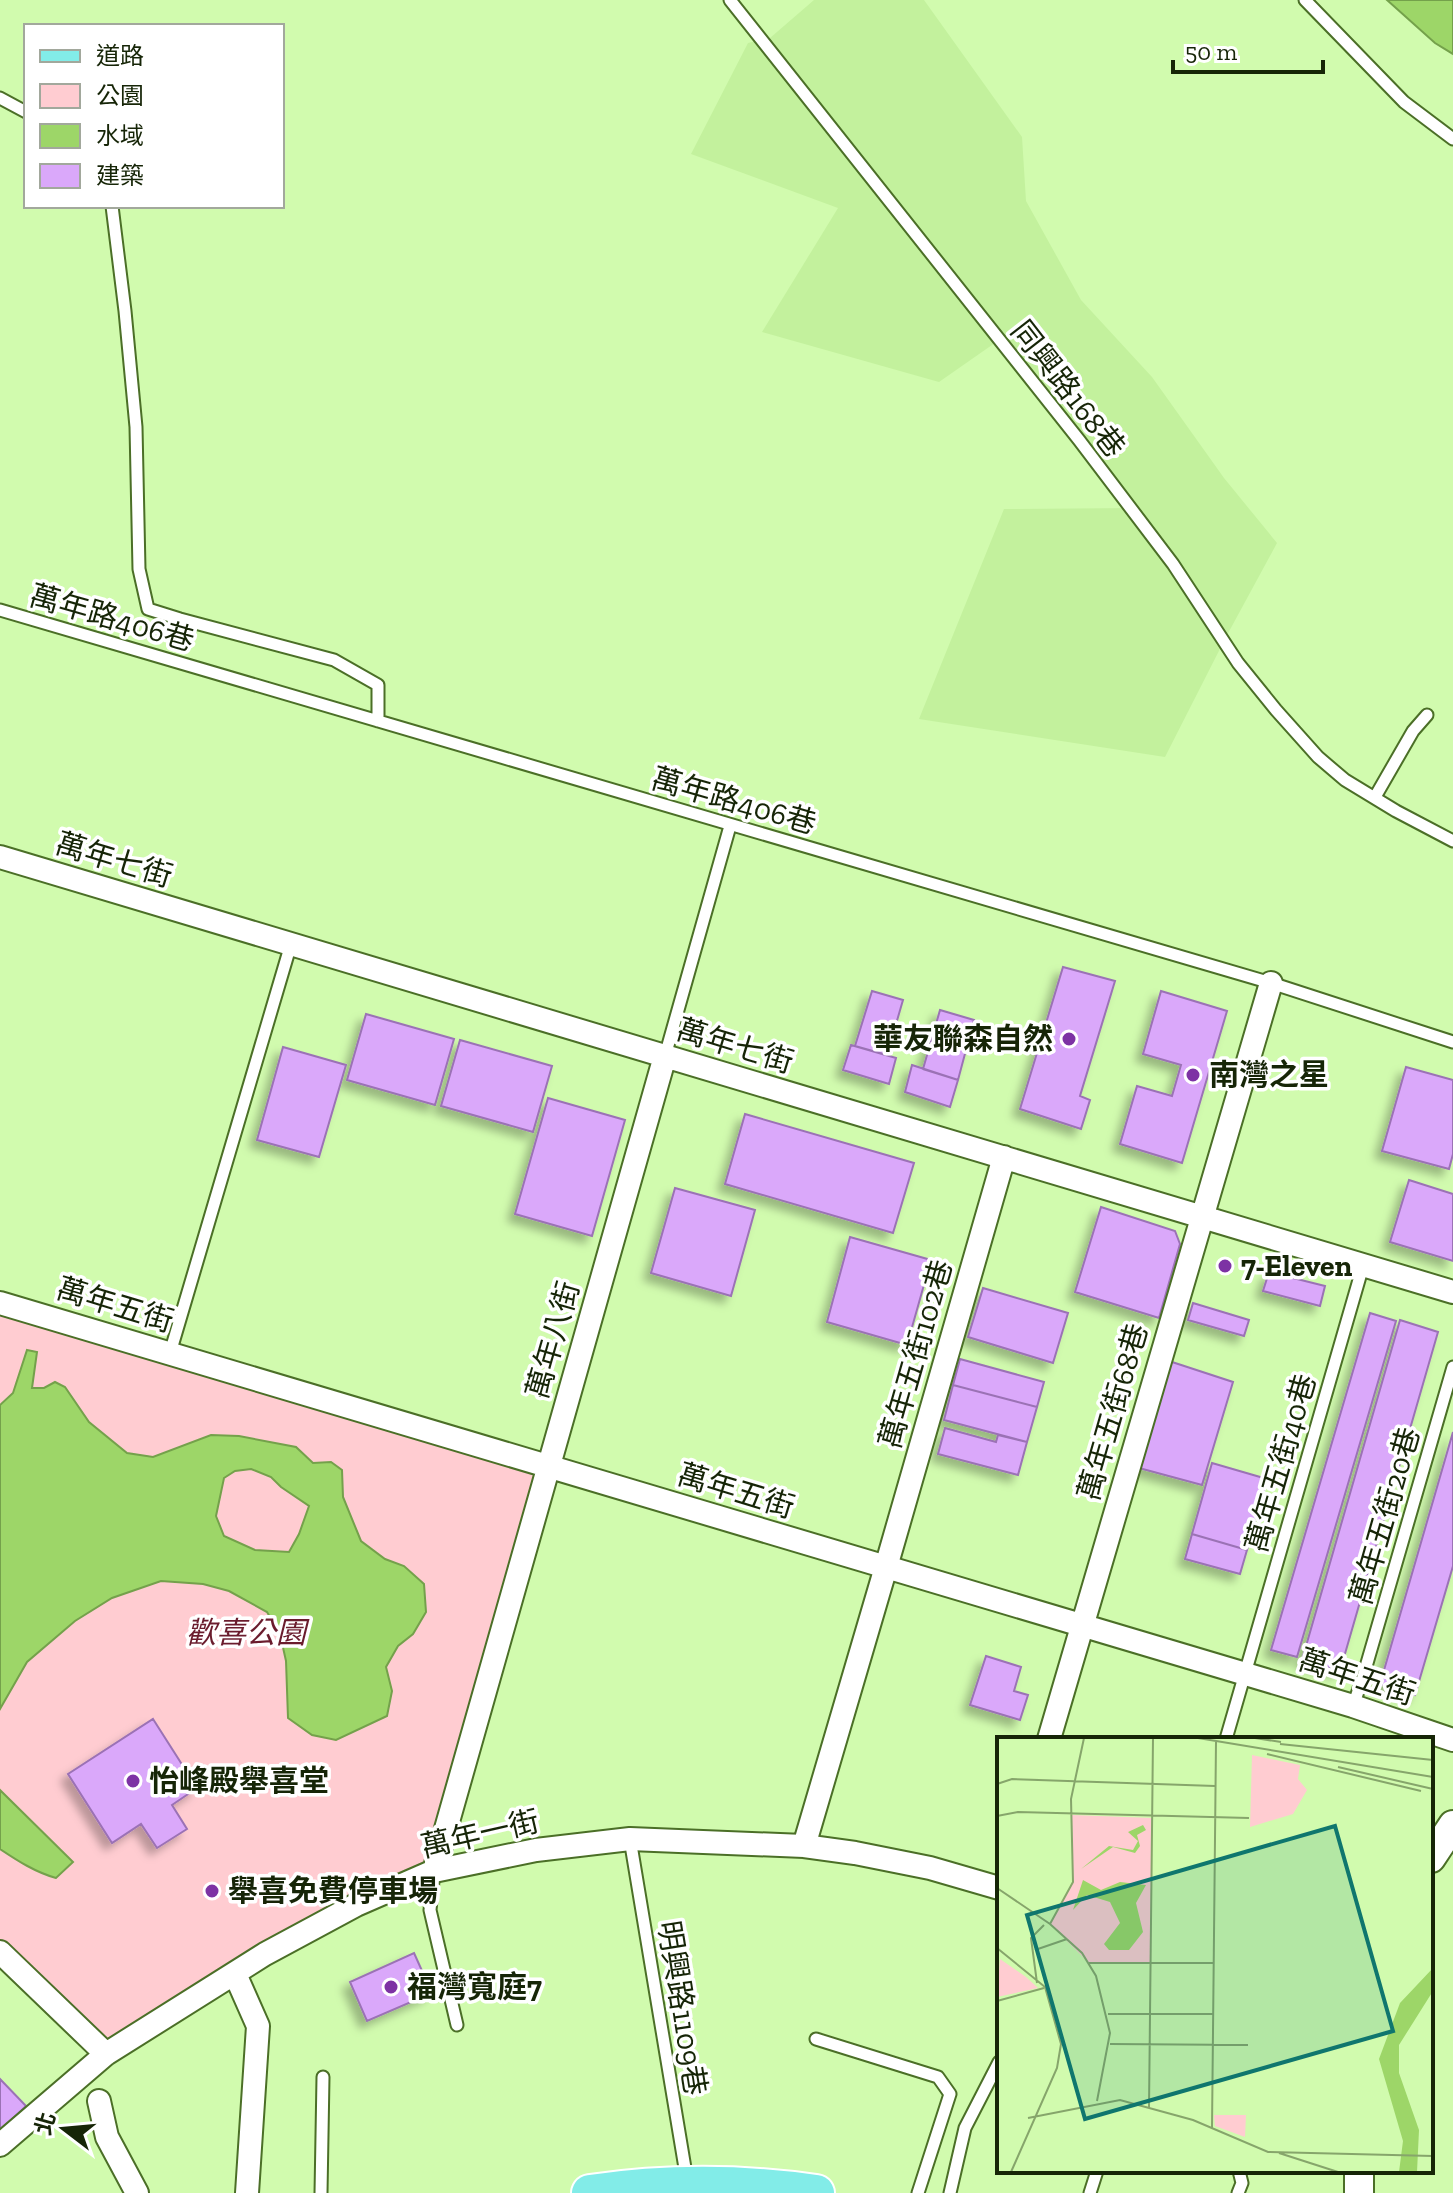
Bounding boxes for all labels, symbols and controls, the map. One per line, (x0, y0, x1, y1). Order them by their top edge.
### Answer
legend (24, 24, 284, 208)
scale bar (1173, 24, 1323, 74)
text: 50 m (1185, 37, 1238, 66)
text: 道路 (96, 41, 144, 70)
text: 公園 (96, 81, 144, 110)
text: 水域 (96, 121, 144, 150)
text: 建築 (96, 161, 144, 190)
street label: 同興路168巷 (1003, 313, 1133, 465)
street label: 萬年路406巷 (26, 577, 198, 659)
street label: 萬年路406巷 (648, 760, 820, 842)
street label: 萬年七街 (51, 825, 177, 895)
street label: 萬年七街 (672, 1011, 798, 1081)
place label: 華友聯森自然 (873, 1021, 1053, 1057)
marker: 華友聯森自然 (1060, 1030, 1078, 1048)
place label: 南灣之星 (1209, 1057, 1329, 1093)
marker: 南灣之星 (1184, 1066, 1202, 1084)
place label: 7-Eleven (1241, 1248, 1353, 1284)
street label: 萬年五街102巷 (872, 1256, 960, 1452)
marker: 7-Eleven (1216, 1257, 1234, 1275)
street label: 萬年五街 (52, 1270, 178, 1340)
street label: 萬年八街 (519, 1277, 587, 1403)
street label: 萬年五街68巷 (1071, 1320, 1155, 1504)
street label: 萬年五街40巷 (1238, 1370, 1324, 1556)
street label: 萬年五街20巷 (1343, 1423, 1427, 1609)
street label: 萬年五街 (673, 1456, 799, 1526)
park label: 歡喜公園 (186, 1615, 310, 1651)
street label: 萬年五街 (1294, 1641, 1420, 1713)
inset map (997, 1737, 1433, 2173)
place label: 怡峰殿舉喜堂 (149, 1763, 329, 1799)
marker: 怡峰殿舉喜堂 (124, 1772, 142, 1790)
street label: 萬年一街 (417, 1803, 543, 1865)
place label: 舉喜免費停車場 (228, 1873, 438, 1909)
marker: 舉喜免費停車場 (203, 1882, 221, 1900)
street label: 明興路1109巷 (650, 1918, 714, 2098)
place label: 福灣寬庭7 (407, 1969, 542, 2005)
marker: 福灣寬庭7 (382, 1978, 400, 1996)
north arrow (24, 2089, 104, 2169)
text: 北 (29, 2109, 61, 2138)

